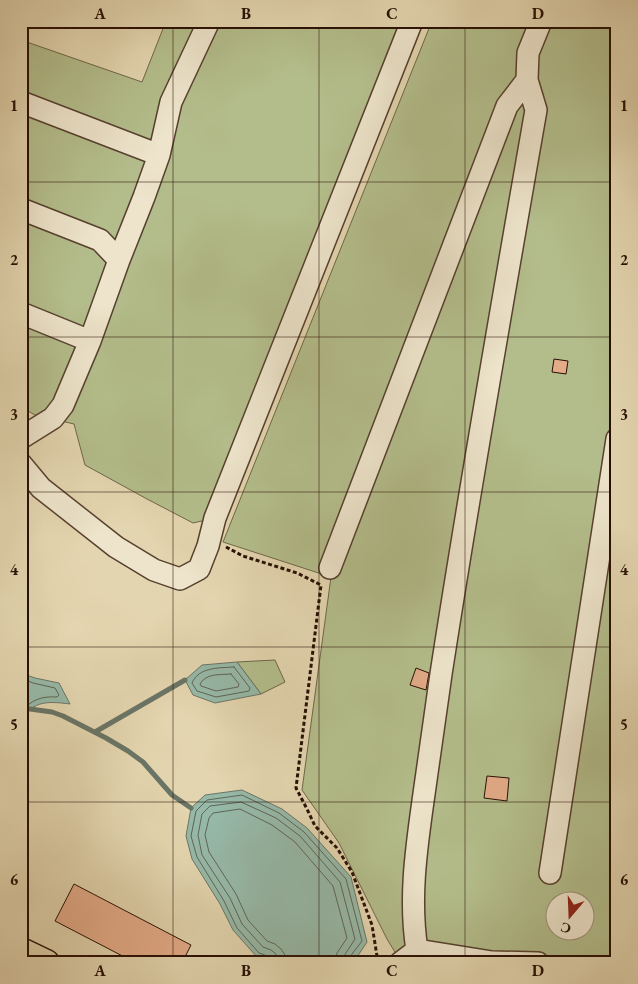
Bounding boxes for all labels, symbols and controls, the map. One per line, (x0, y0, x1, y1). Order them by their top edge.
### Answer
text: A (93, 3, 106, 24)
text: B (241, 3, 251, 24)
text: C (386, 3, 398, 24)
text: D (532, 3, 544, 24)
text: 1 (10, 95, 18, 116)
text: 1 (620, 95, 628, 116)
text: 2 (10, 249, 19, 270)
text: 2 (620, 249, 629, 270)
text: 3 (10, 404, 18, 425)
text: 3 (620, 404, 628, 425)
text: 4 (10, 559, 19, 580)
text: 4 (620, 559, 629, 580)
text: 5 (10, 714, 18, 735)
text: 5 (620, 714, 628, 735)
text: 6 (10, 869, 19, 890)
text: 6 (620, 869, 629, 890)
north arrow (546, 892, 596, 942)
text: С (558, 918, 573, 938)
text: A (93, 960, 106, 981)
text: B (241, 960, 251, 981)
text: C (386, 960, 398, 981)
text: D (532, 960, 544, 981)

